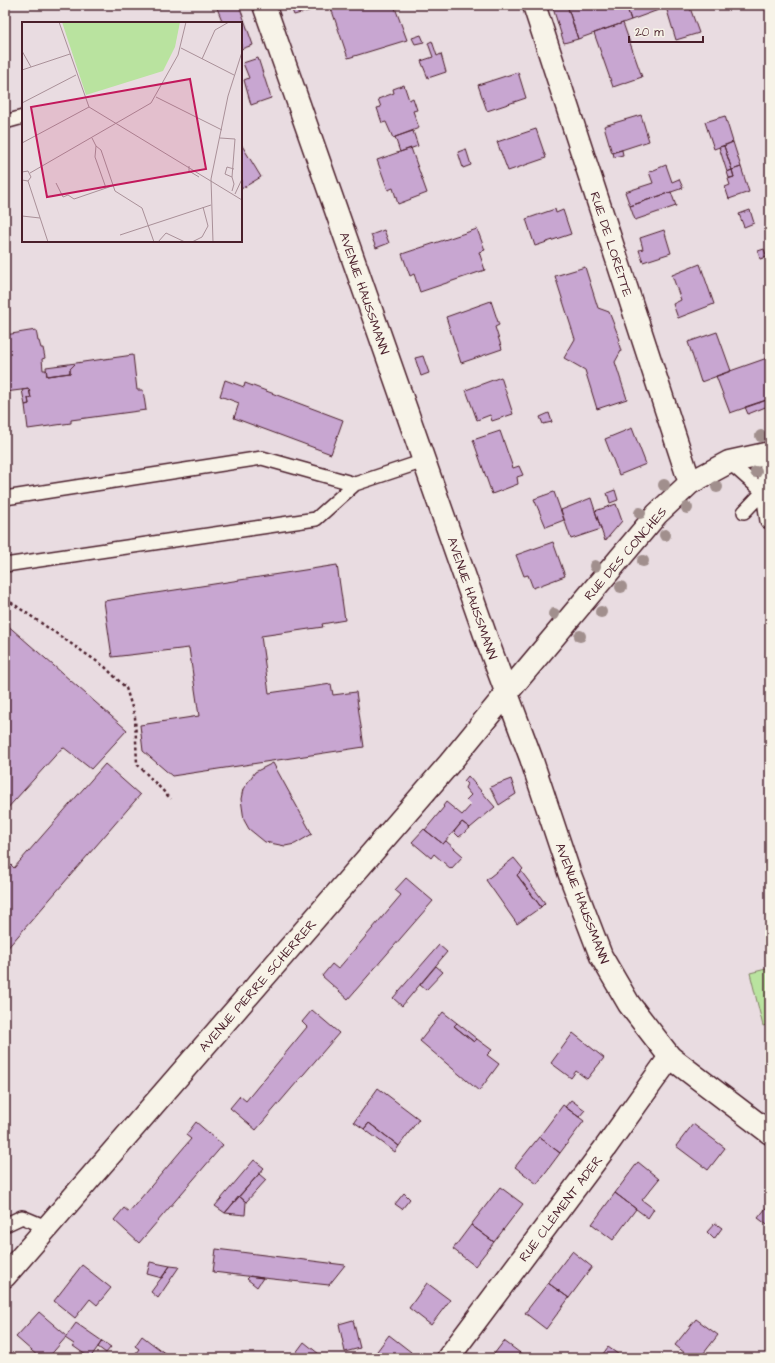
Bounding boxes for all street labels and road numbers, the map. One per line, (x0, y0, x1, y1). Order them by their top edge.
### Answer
street label: RUE DE LORETTE (586, 190, 637, 299)
street label: AVENUE HAUSSMANN (335, 230, 393, 357)
street label: RUE DES CONCHES (580, 503, 671, 604)
street label: AVENUE HAUSSMANN (443, 535, 501, 662)
street label: AVENUE HAUSSMANN (551, 840, 613, 966)
street label: AVENUE PIERRE SCHERRER (195, 915, 320, 1056)
street label: RUE CLÉMENT ADER (515, 1152, 607, 1266)

